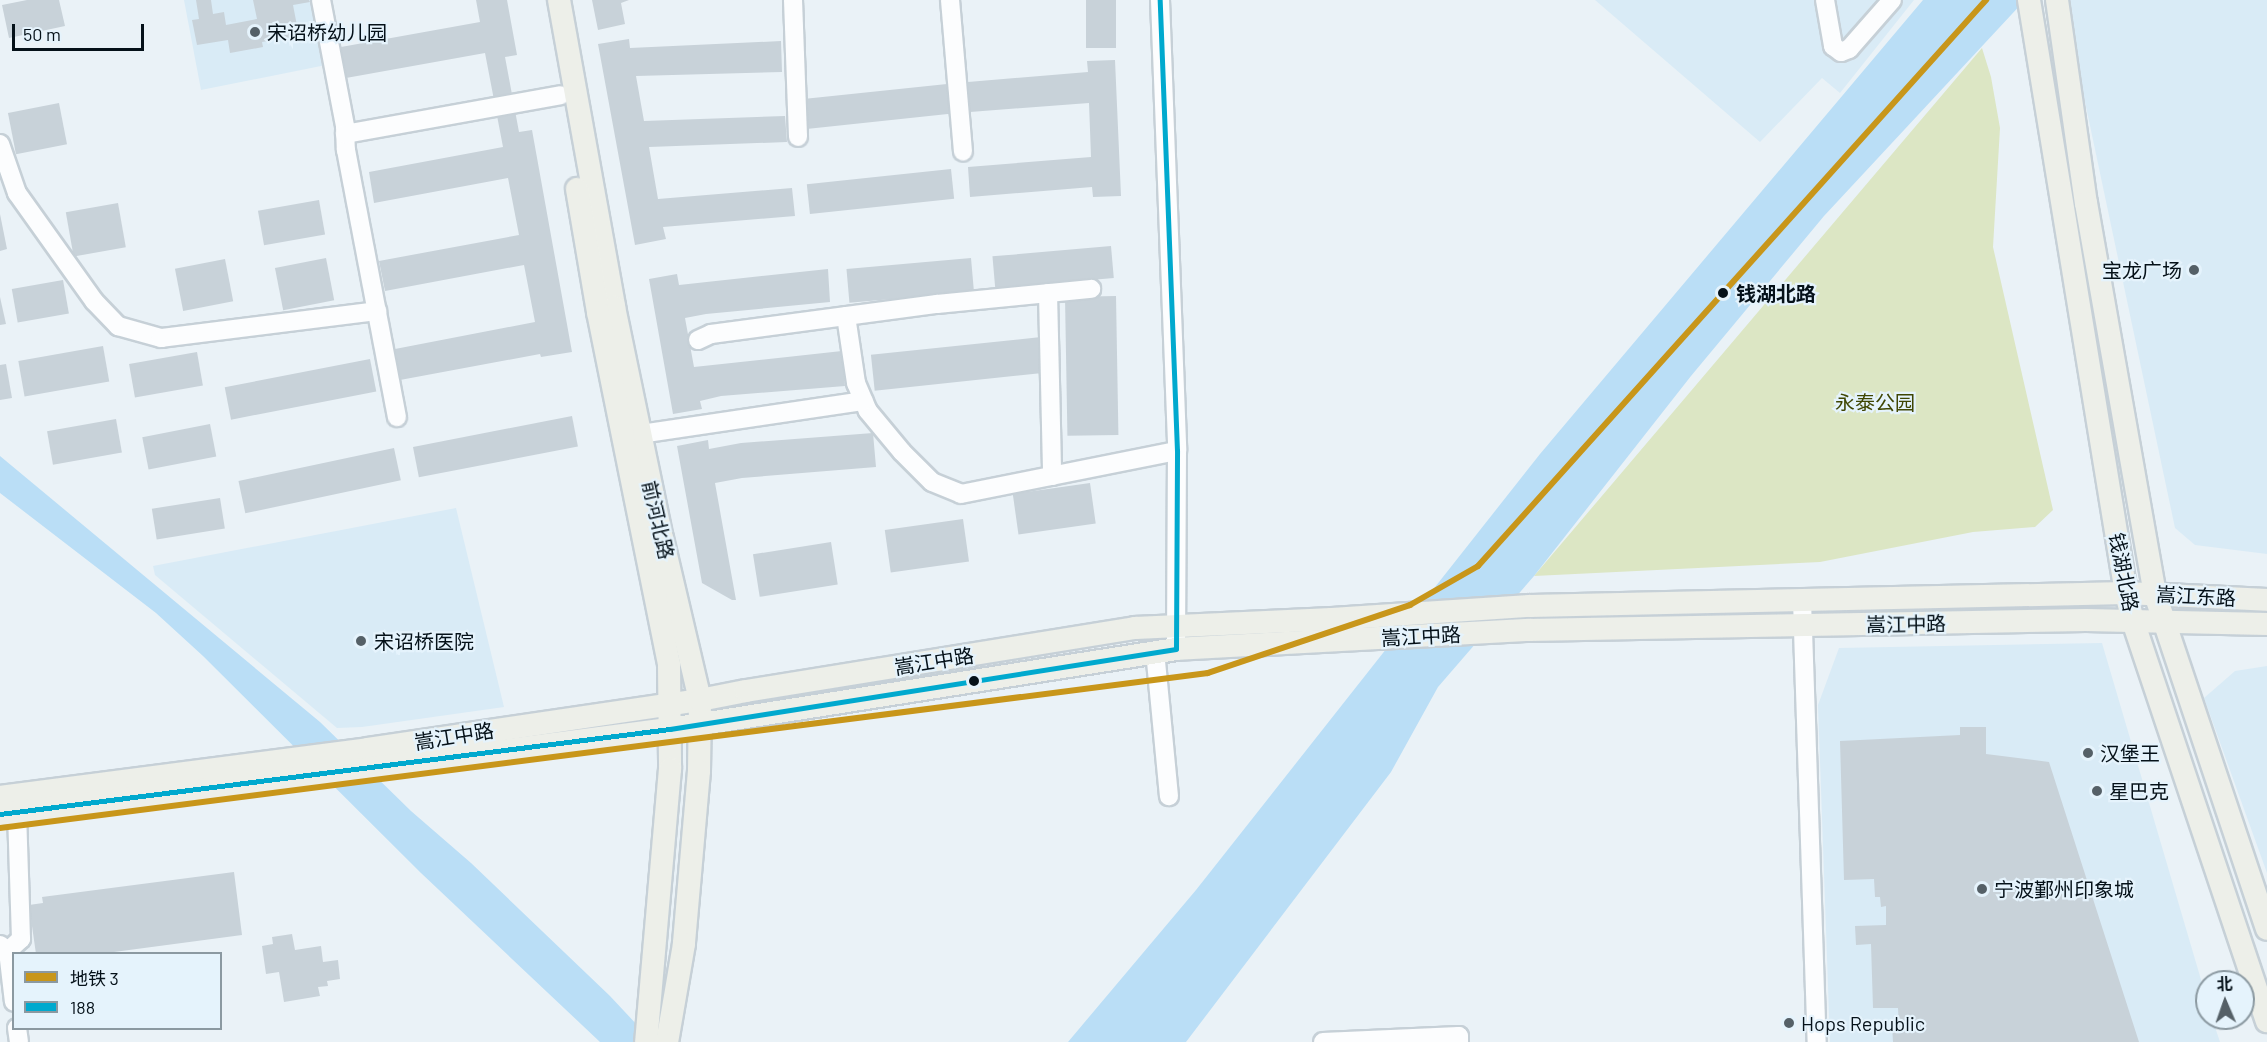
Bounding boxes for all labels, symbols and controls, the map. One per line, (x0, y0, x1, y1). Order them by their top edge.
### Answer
scale bar (15, 12, 147, 50)
place label: 宋诏桥幼儿园 (267, 20, 387, 44)
text: 50 m (23, 23, 61, 45)
marker: 宋诏桥幼儿园 (248, 25, 262, 39)
place label: 宝龙广场 (2102, 258, 2182, 282)
marker: 宝龙广场 (2187, 263, 2201, 277)
place label: 钱湖北路 (1736, 281, 1816, 305)
marker: 钱湖北路 (1714, 284, 1732, 302)
park label: 永泰公园 (1835, 390, 1915, 414)
street label: 前河北路 (637, 478, 679, 562)
street label: 钱湖北路 (2105, 530, 2143, 614)
street label: 嵩江东路 (2155, 582, 2237, 610)
street label: 嵩江中路 (1866, 611, 1946, 637)
street label: 嵩江中路 (1380, 622, 1462, 650)
place label: 宋诏桥医院 (374, 629, 474, 653)
marker: 宋诏桥医院 (352, 632, 370, 650)
street label: 嵩江中路 (893, 643, 975, 679)
unlabelled marker (968, 675, 980, 687)
street label: 嵩江中路 (413, 718, 495, 754)
place label: 汉堡王 (2100, 741, 2160, 765)
marker: 汉堡王 (2081, 746, 2095, 760)
place label: 星巴克 (2109, 779, 2169, 803)
marker: 星巴克 (2090, 784, 2104, 798)
place label: 宁波鄞州印象城 (1994, 877, 2134, 901)
marker: 宁波鄞州印象城 (1975, 882, 1989, 896)
legend (12, 952, 222, 1030)
text: 地铁 3 (70, 967, 119, 989)
north arrow (2195, 970, 2255, 1030)
text: 北 (2216, 974, 2233, 993)
text: 188 (70, 996, 95, 1018)
place label: Hops Republic (1801, 1011, 1925, 1035)
marker: Hops Republic (1782, 1016, 1796, 1030)

